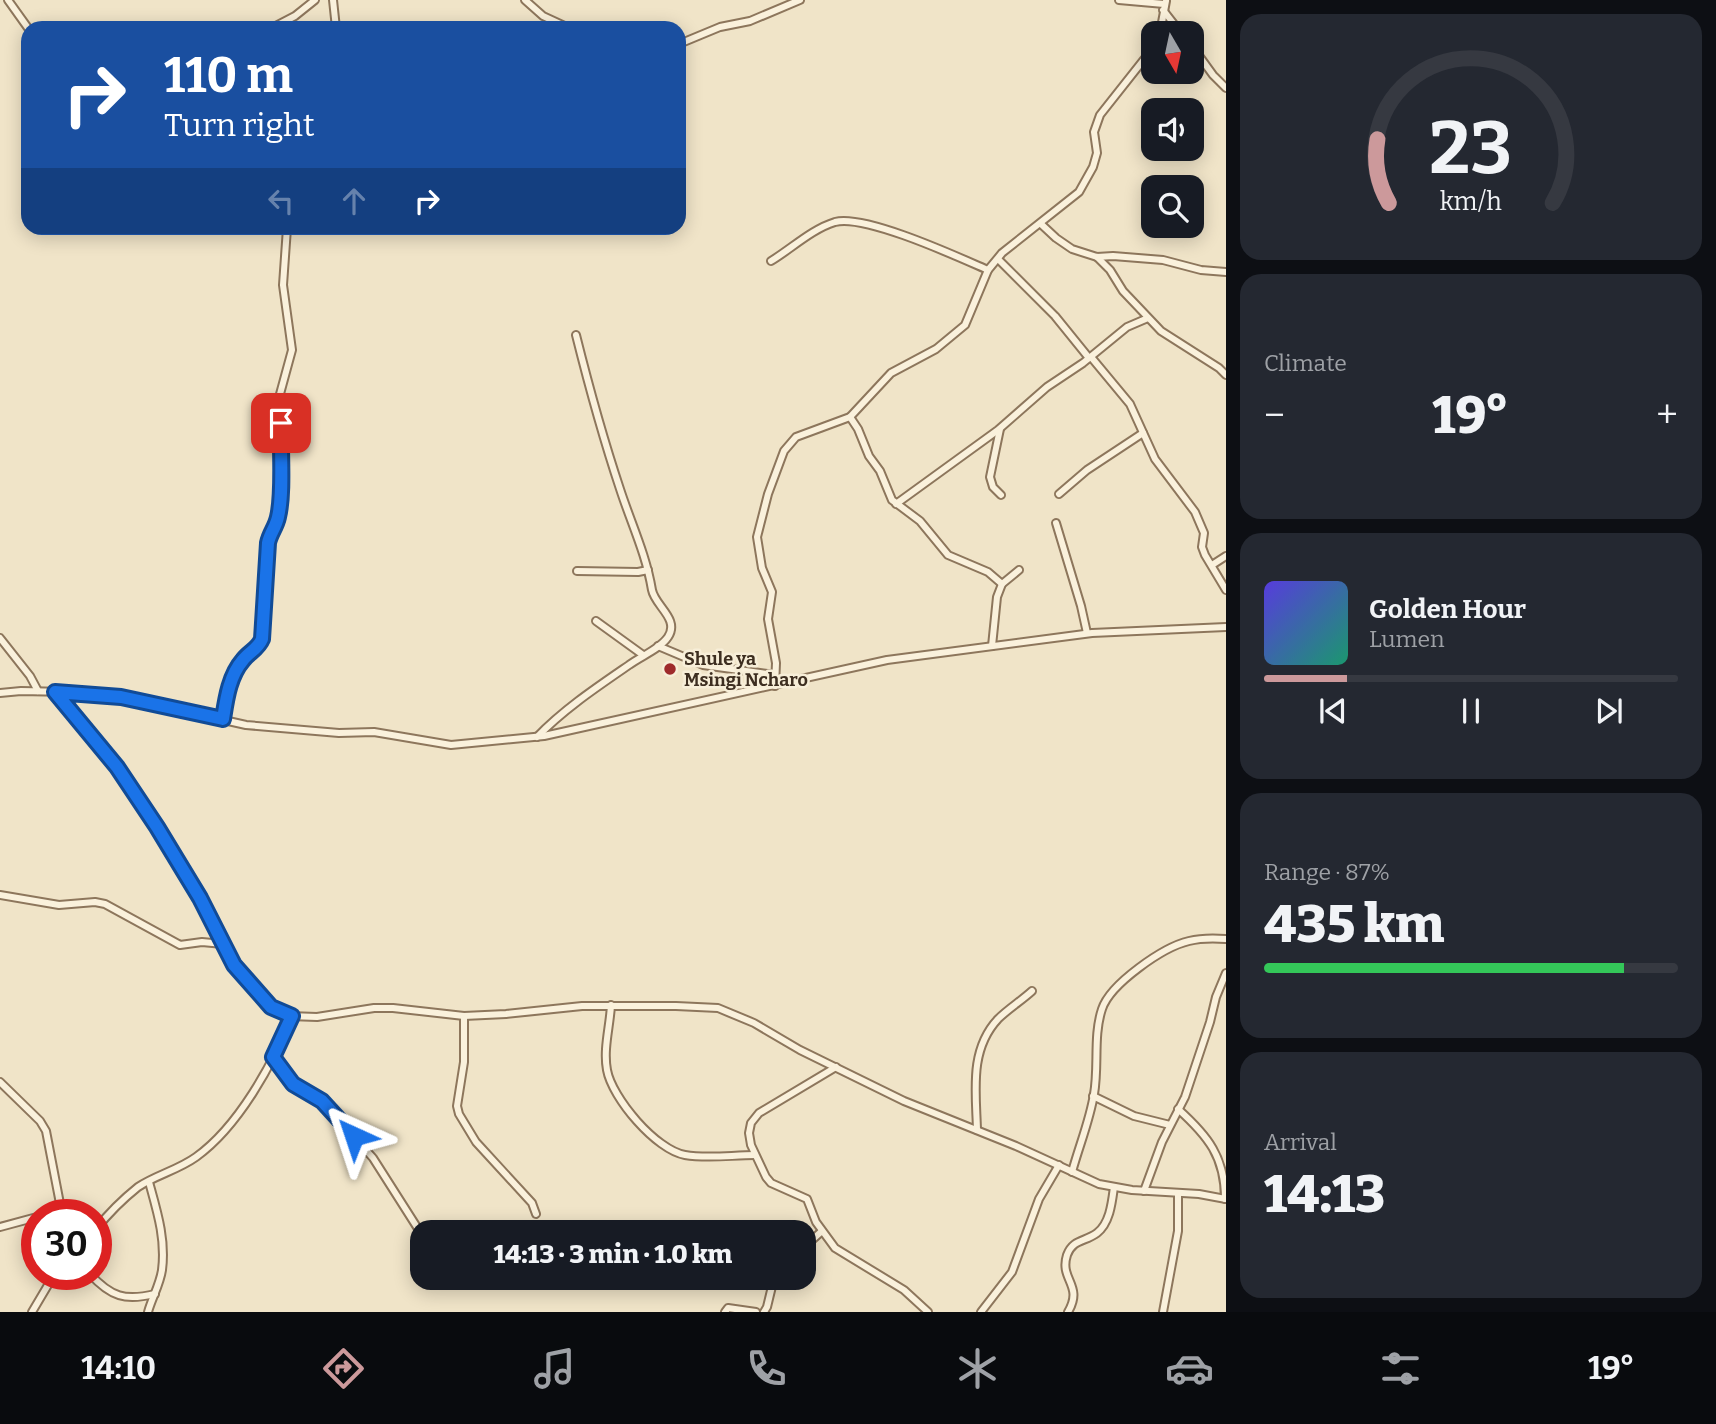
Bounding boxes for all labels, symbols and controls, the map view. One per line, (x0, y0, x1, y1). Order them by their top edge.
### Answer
north arrow (1141, 21, 1204, 84)
map controls (1141, 21, 1204, 238)
text: 110 m (164, 46, 293, 105)
icon: right (49, 49, 140, 140)
button: sound (1141, 98, 1204, 161)
text: 23 (1430, 105, 1512, 192)
text: Turn right (164, 106, 315, 144)
button: search (1141, 175, 1204, 238)
icon: left (262, 182, 300, 220)
icon: ahead (335, 182, 373, 220)
icon: right (408, 182, 446, 220)
text: km/h (1440, 187, 1502, 217)
text: Climate (1264, 349, 1347, 377)
text: 19° (1432, 384, 1509, 447)
text: − (1264, 392, 1285, 438)
text: + (1656, 392, 1678, 438)
pin (251, 393, 311, 453)
icon: arrive (262, 404, 300, 442)
text: Golden Hour (1369, 594, 1526, 625)
text: Lumen (1369, 625, 1445, 653)
place label: Shule ya Msingi Ncharo (684, 648, 808, 691)
marker: Shule ya Msingi Ncharo (662, 661, 678, 677)
icon: previous (1314, 692, 1352, 730)
icon: pause (1452, 692, 1490, 730)
icon: next (1590, 692, 1628, 730)
text: Range · 87% (1264, 858, 1390, 886)
text: 435 km (1264, 893, 1445, 956)
position arrow (317, 1099, 391, 1173)
text: Arrival (1264, 1128, 1337, 1156)
text: 14:13 (1264, 1163, 1385, 1226)
speed limit sign: 30 (21, 1199, 112, 1290)
text: 14:13 · 3 min · 1.0 km (494, 1239, 732, 1270)
icon: directions (319, 1344, 368, 1393)
icon: music (530, 1344, 579, 1393)
icon: phone (742, 1344, 791, 1393)
icon: climate (953, 1344, 1002, 1393)
icon: car (1165, 1344, 1214, 1393)
icon: filters (1376, 1344, 1425, 1393)
text: 14:10 (81, 1349, 156, 1387)
text: 19° (1588, 1349, 1635, 1387)

